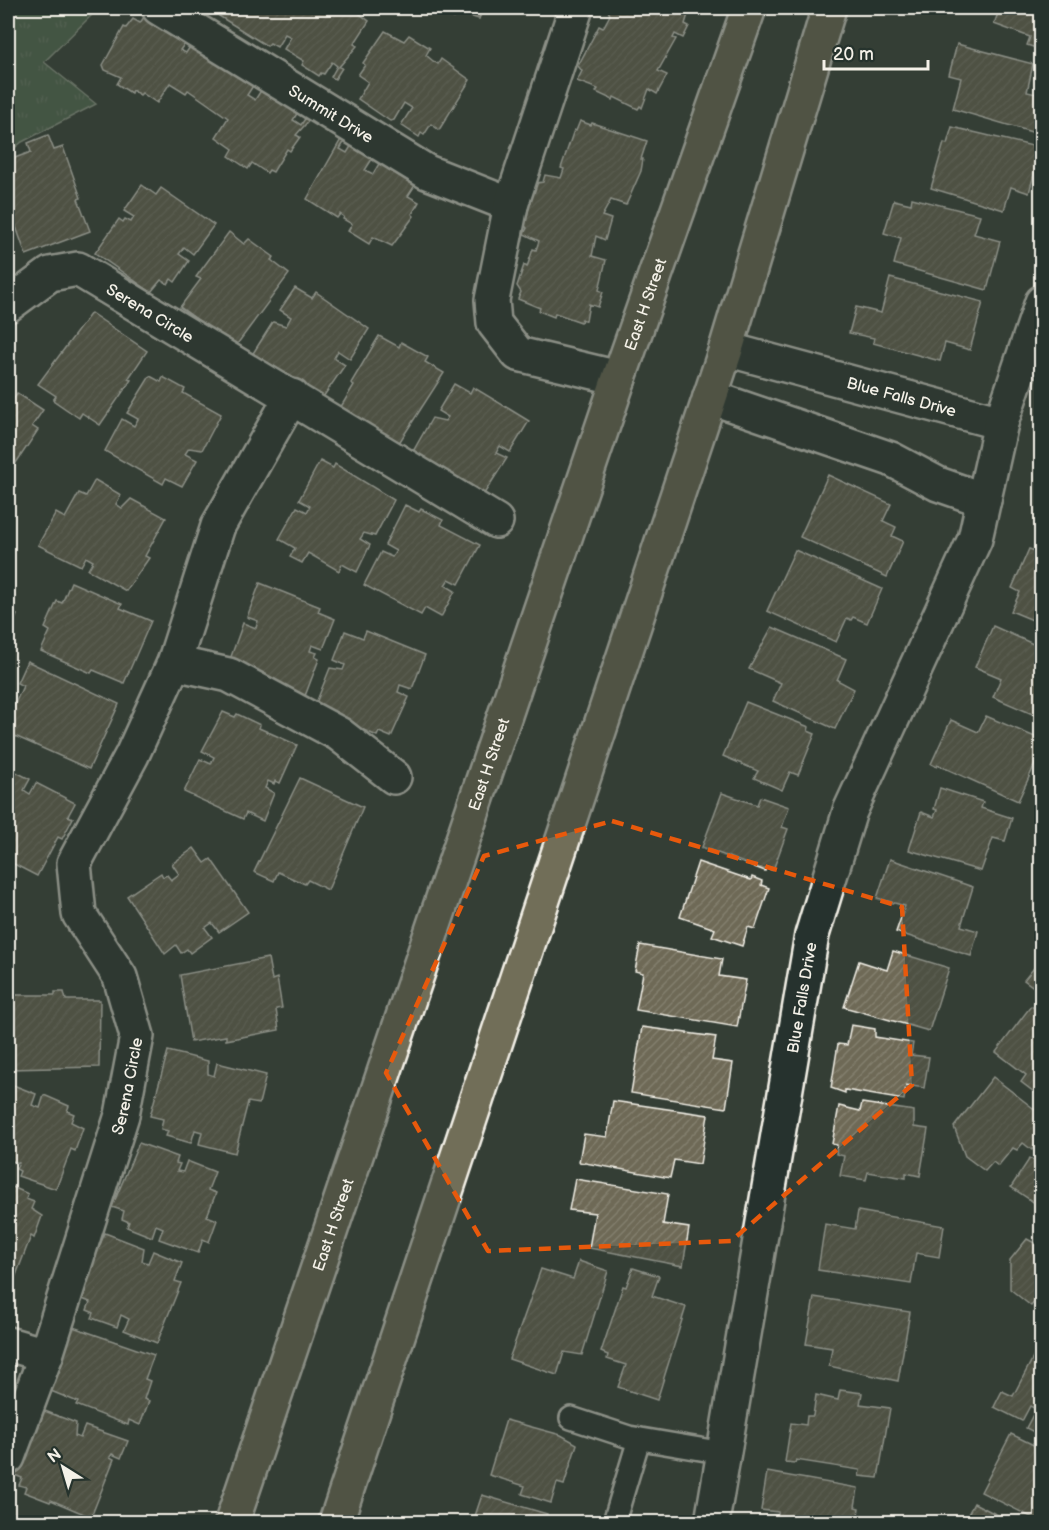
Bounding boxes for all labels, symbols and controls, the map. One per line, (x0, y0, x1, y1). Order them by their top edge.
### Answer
scale bar (824, 33, 928, 71)
text: 20 m (833, 44, 874, 65)
street label: Summit Drive (285, 82, 377, 148)
street label: East H Street (621, 256, 671, 353)
street label: Serena Circle (102, 280, 197, 348)
street label: Blue Falls Drive (845, 374, 959, 422)
street label: East H Street (465, 716, 514, 813)
street label: Blue Falls Drive (784, 940, 822, 1055)
street label: Serena Circle (108, 1036, 148, 1137)
street label: East H Street (310, 1176, 359, 1274)
north arrow (33, 1437, 93, 1497)
text: N (44, 1445, 65, 1467)

